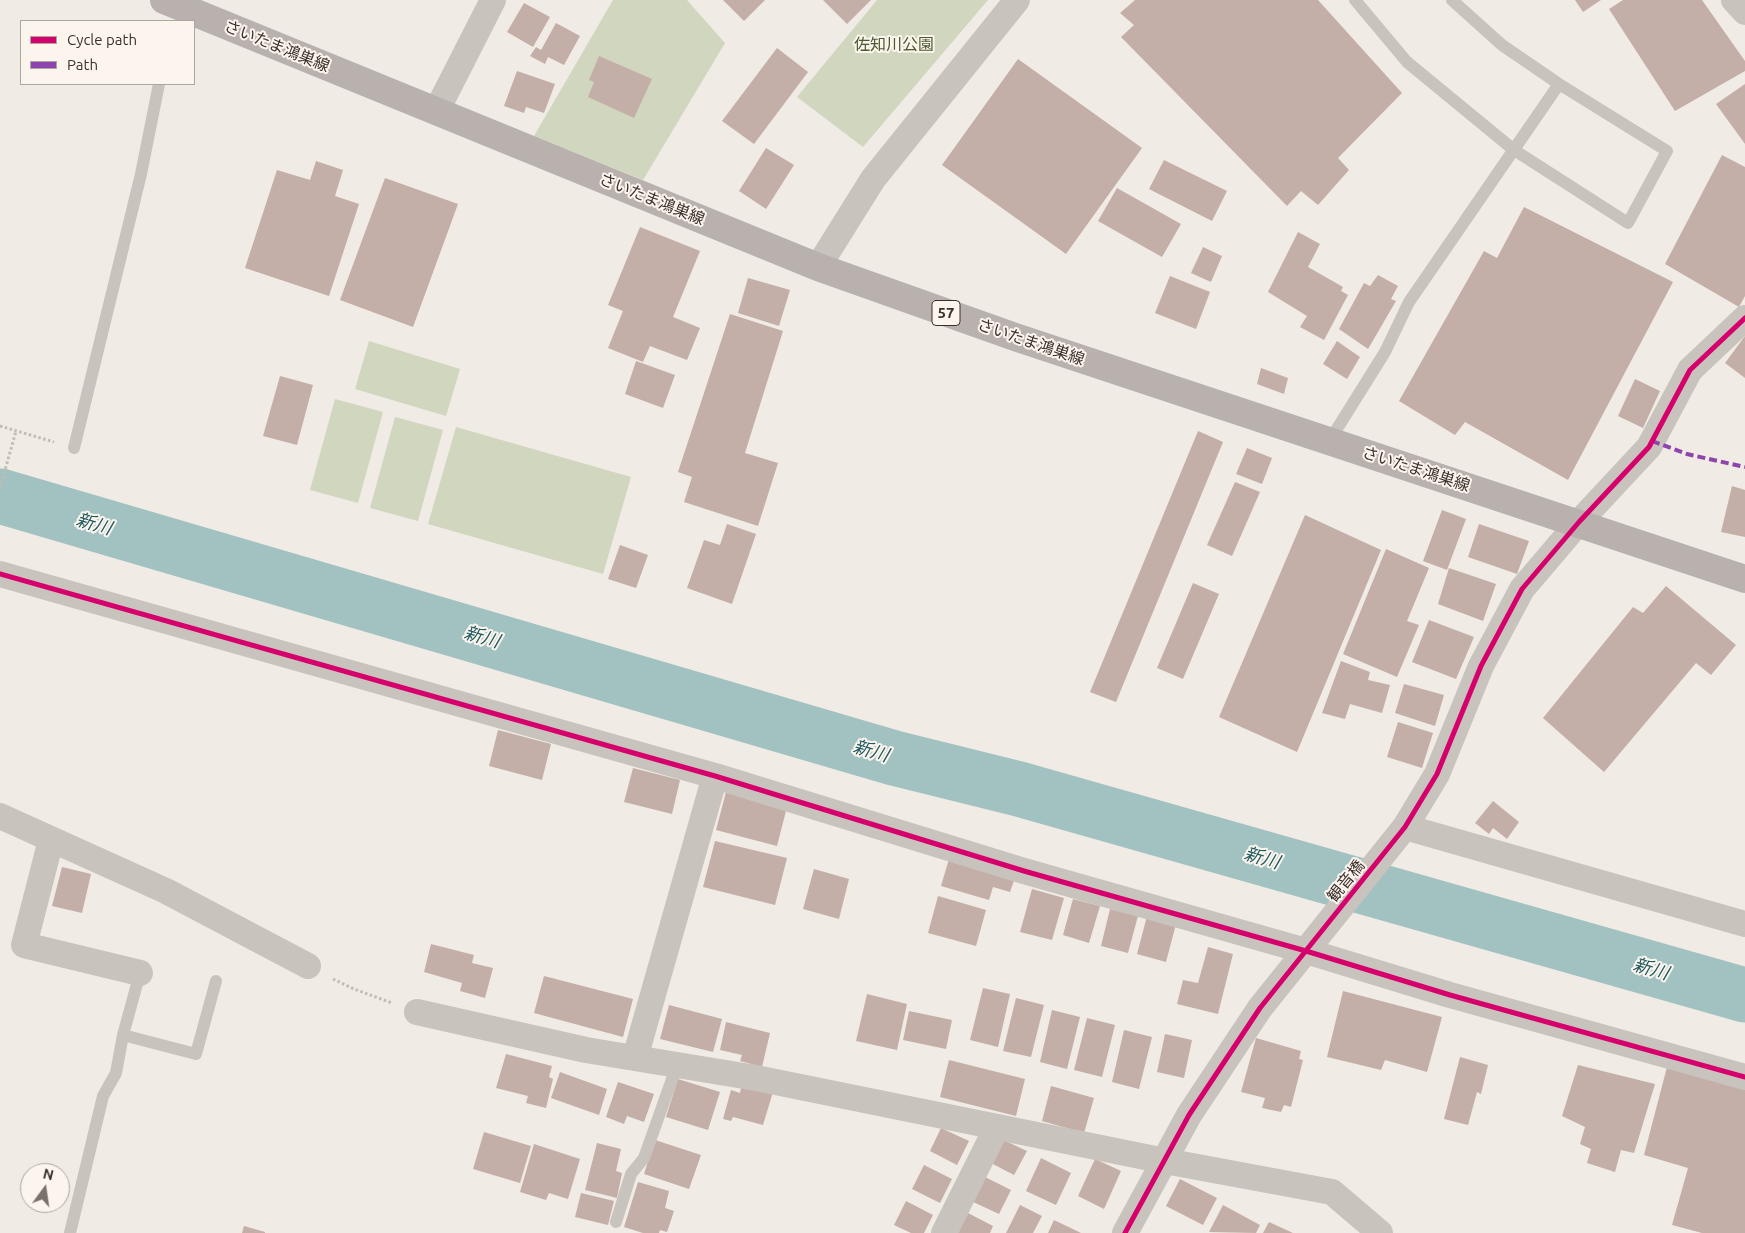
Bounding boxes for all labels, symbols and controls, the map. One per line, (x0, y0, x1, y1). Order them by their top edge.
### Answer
street label: さいたま鴻巣線 (221, 16, 333, 76)
legend (20, 20, 195, 85)
text: Cycle path (67, 31, 137, 48)
park label: 佐知川公園 (854, 35, 934, 55)
text: Path (67, 56, 98, 73)
street label: さいたま鴻巣線 (596, 169, 708, 229)
road number: 57 (932, 300, 960, 326)
street label: さいたま鴻巣線 (975, 315, 1087, 369)
street label: さいたま鴻巣線 (1360, 443, 1472, 495)
water label: 新川 (74, 509, 114, 539)
water label: 新川 (462, 622, 502, 652)
water label: 新川 (851, 736, 891, 766)
water label: 新川 (1242, 843, 1282, 873)
street label: 観音橋 (1323, 856, 1369, 906)
water label: 新川 (1631, 954, 1671, 984)
north arrow (20, 1163, 70, 1213)
text: N (41, 1165, 55, 1183)

